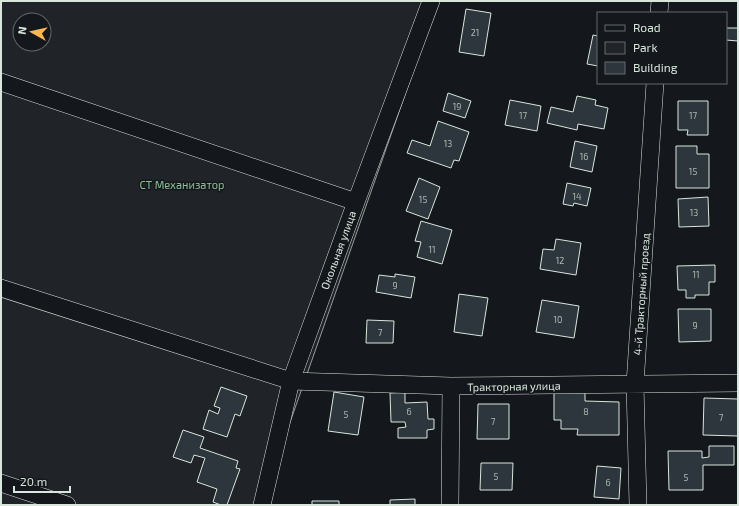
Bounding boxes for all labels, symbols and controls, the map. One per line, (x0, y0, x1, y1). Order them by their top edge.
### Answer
north arrow (12, 12, 52, 52)
legend (597, 12, 727, 84)
text: Road (633, 20, 661, 34)
text: N (15, 26, 29, 35)
house number: 21 (471, 27, 479, 38)
text: Park (633, 40, 658, 54)
text: Building (633, 60, 678, 74)
house number: 19 (453, 101, 461, 112)
house number: 17 (519, 110, 527, 121)
house number: 17 (689, 110, 697, 121)
house number: 13 (444, 138, 452, 149)
house number: 16 (580, 151, 588, 162)
house number: 15 (689, 166, 697, 177)
park label: СТ Механизатор (140, 178, 224, 191)
house number: 14 (572, 191, 582, 202)
house number: 15 (419, 194, 427, 205)
house number: 13 (690, 207, 698, 218)
street label: Окольная улица (318, 209, 359, 292)
street label: 4-й Тракторный проезд (630, 232, 652, 356)
house number: 11 (428, 244, 436, 255)
house number: 12 (556, 255, 564, 266)
house number: 11 (692, 269, 700, 280)
house number: 9 (392, 280, 398, 291)
house number: 10 (553, 314, 563, 325)
house number: 9 (692, 320, 698, 331)
house number: 7 (378, 327, 383, 338)
street label: Тракторная улица (467, 379, 561, 394)
house number: 6 (406, 406, 412, 417)
house number: 8 (583, 406, 589, 417)
house number: 5 (344, 409, 349, 420)
house number: 7 (719, 412, 724, 423)
house number: 7 (491, 416, 496, 427)
scale bar (14, 468, 70, 494)
house number: 5 (494, 471, 499, 482)
house number: 5 (684, 472, 689, 483)
text: 20 m (20, 474, 47, 488)
house number: 6 (605, 477, 611, 488)

